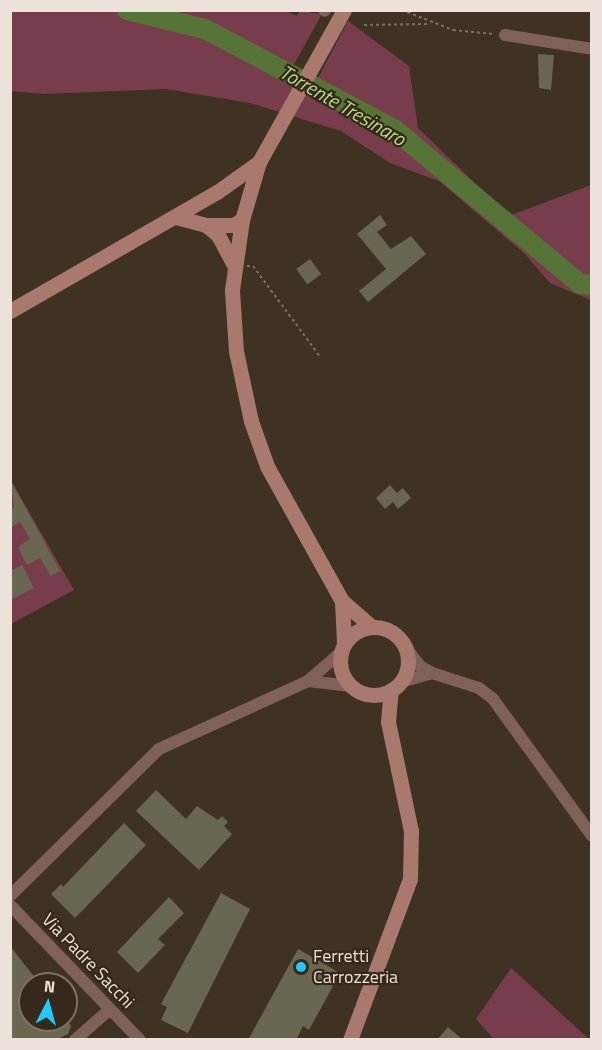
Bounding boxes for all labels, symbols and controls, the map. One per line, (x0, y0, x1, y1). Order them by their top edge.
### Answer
water label: Torrente Tresinaro (276, 59, 410, 151)
street label: Via Padre Sacchi (37, 909, 139, 1013)
place label: Ferretti Carrozzeria (313, 946, 398, 988)
marker: Ferretti Carrozzeria (294, 960, 308, 974)
north arrow (18, 972, 78, 1032)
text: N (43, 974, 56, 999)

